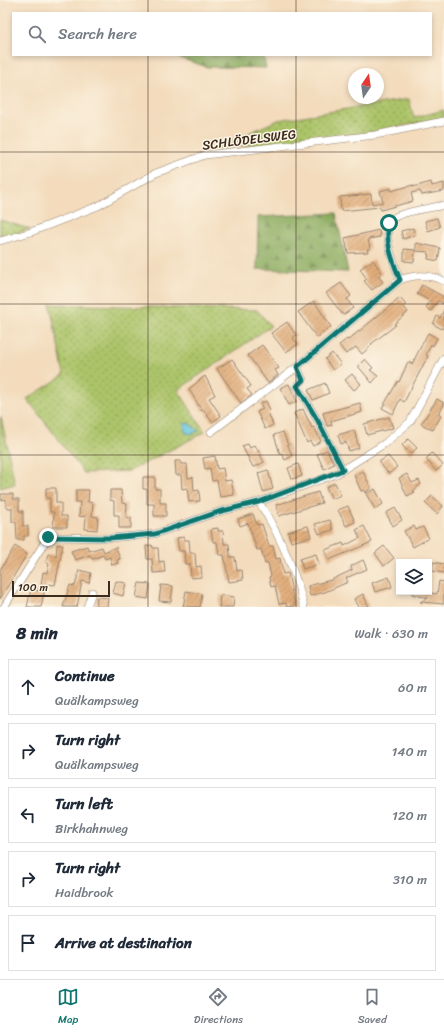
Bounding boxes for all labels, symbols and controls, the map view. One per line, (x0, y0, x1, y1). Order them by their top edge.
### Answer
search box (12, 12, 432, 56)
text: Search here (58, 21, 137, 47)
icon: search (26, 23, 48, 45)
north arrow (348, 68, 384, 104)
street label: SCHLÖDELSWEG (201, 122, 297, 157)
route start (380, 214, 398, 232)
route end (39, 528, 57, 546)
map controls (396, 559, 432, 595)
button: layers (396, 559, 432, 595)
text: 100 m (18, 578, 48, 597)
scale bar (12, 579, 110, 598)
text: 8 min (16, 618, 58, 648)
text: Walk · 630 m (354, 622, 428, 645)
text: Continue (55, 663, 115, 689)
icon: ahead (17, 676, 39, 698)
text: 60 m (398, 676, 427, 699)
text: Quälkampsweg (55, 689, 139, 712)
text: Turn right (55, 727, 120, 753)
icon: right (17, 740, 39, 762)
text: 140 m (392, 740, 427, 763)
text: Quälkampsweg (55, 753, 139, 776)
text: Turn left (55, 791, 113, 817)
icon: left (17, 804, 39, 826)
text: 120 m (392, 804, 427, 827)
text: Birkhahnweg (55, 817, 128, 840)
text: Turn right (55, 855, 120, 881)
icon: right (17, 868, 39, 890)
text: 310 m (393, 868, 427, 891)
text: Haidbrook (55, 881, 113, 904)
text: Arrive at destination (55, 930, 192, 956)
icon: arrive (17, 932, 39, 954)
tab: Map (57, 986, 79, 1029)
tab: Directions (194, 986, 243, 1029)
tab: Saved (358, 986, 387, 1029)

